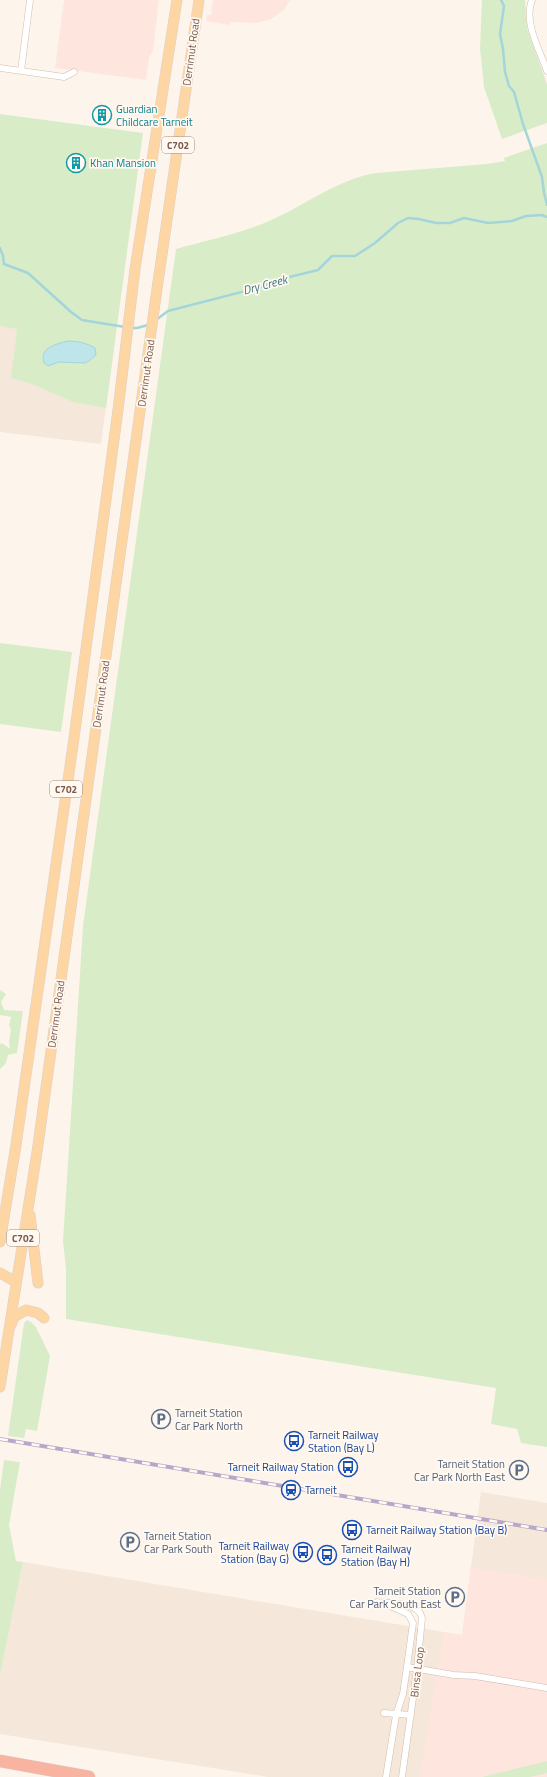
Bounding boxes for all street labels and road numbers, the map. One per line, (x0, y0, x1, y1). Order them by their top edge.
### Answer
street label: Derrimut Road (178, 17, 204, 87)
road number: C702 (162, 137, 194, 153)
street label: Derrimut Road (133, 338, 159, 408)
street label: Derrimut Road (88, 659, 114, 729)
road number: C702 (50, 781, 82, 797)
street label: Derrimut Road (43, 979, 69, 1049)
road number: C702 (7, 1230, 39, 1246)
street label: Binsa Loop (406, 1646, 428, 1698)

